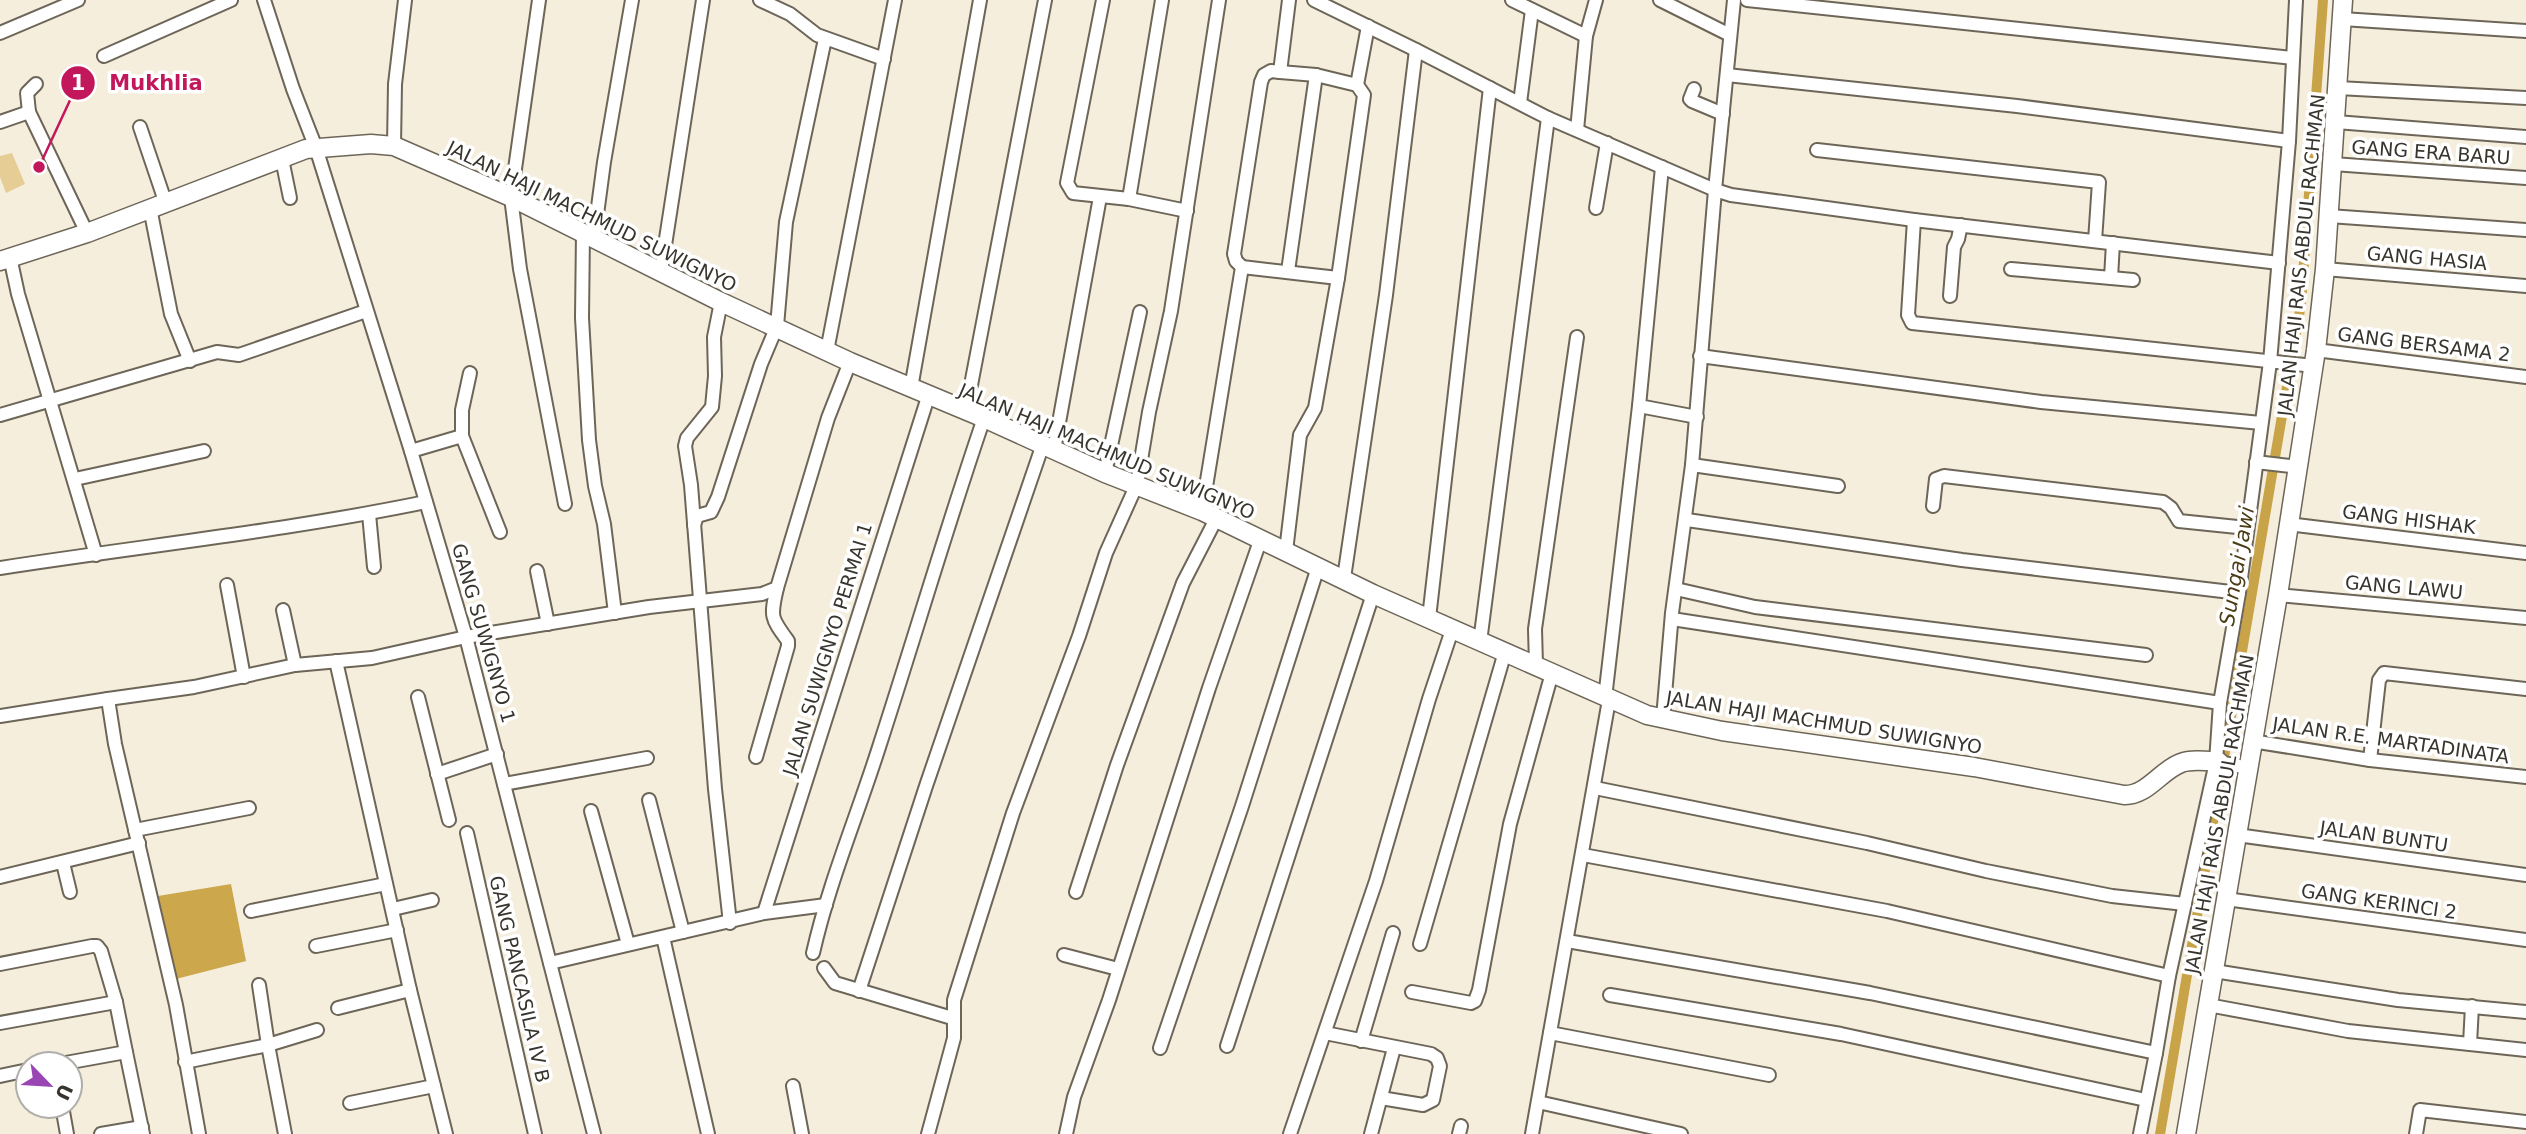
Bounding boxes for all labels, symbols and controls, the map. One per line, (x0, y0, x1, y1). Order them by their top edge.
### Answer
callout: Mukhlia (60, 62, 216, 104)
text: 1 (71, 71, 85, 95)
text: Mukhlia (109, 71, 203, 95)
street label: JALAN HAJI RAIS ABDUL RACHMAN (2273, 93, 2329, 418)
street label: GANG ERA BARU (2351, 135, 2511, 169)
street label: JALAN HAJI MACHMUD SUWIGNYO (443, 136, 740, 296)
street label: GANG HASIA (2366, 242, 2488, 274)
street label: GANG BERSAMA 2 (2336, 322, 2512, 366)
street label: JALAN HAJI MACHMUD SUWIGNYO (955, 378, 1258, 524)
street label: GANG HISHAK (2341, 500, 2478, 538)
water label: Sungai Jawi (2215, 504, 2259, 628)
street label: JALAN SUWIGNYO PERMAI 1 (778, 520, 876, 779)
street label: GANG SUWIGNYO 1 (448, 541, 520, 725)
street label: GANG LAWU (2344, 571, 2464, 603)
street label: JALAN HAJI RAIS ABDUL RACHMAN (2180, 653, 2258, 976)
street label: JALAN HAJI MACHMUD SUWIGNYO (1664, 686, 1983, 758)
street label: JALAN R.E. MARTADINATA (2270, 712, 2511, 767)
street label: JALAN BUNTU (2317, 816, 2450, 856)
street label: GANG PANCASILA IV B (485, 873, 555, 1085)
street label: GANG KERINCI 2 (2300, 879, 2458, 923)
north arrow (14, 1050, 84, 1120)
text: U (51, 1081, 78, 1104)

